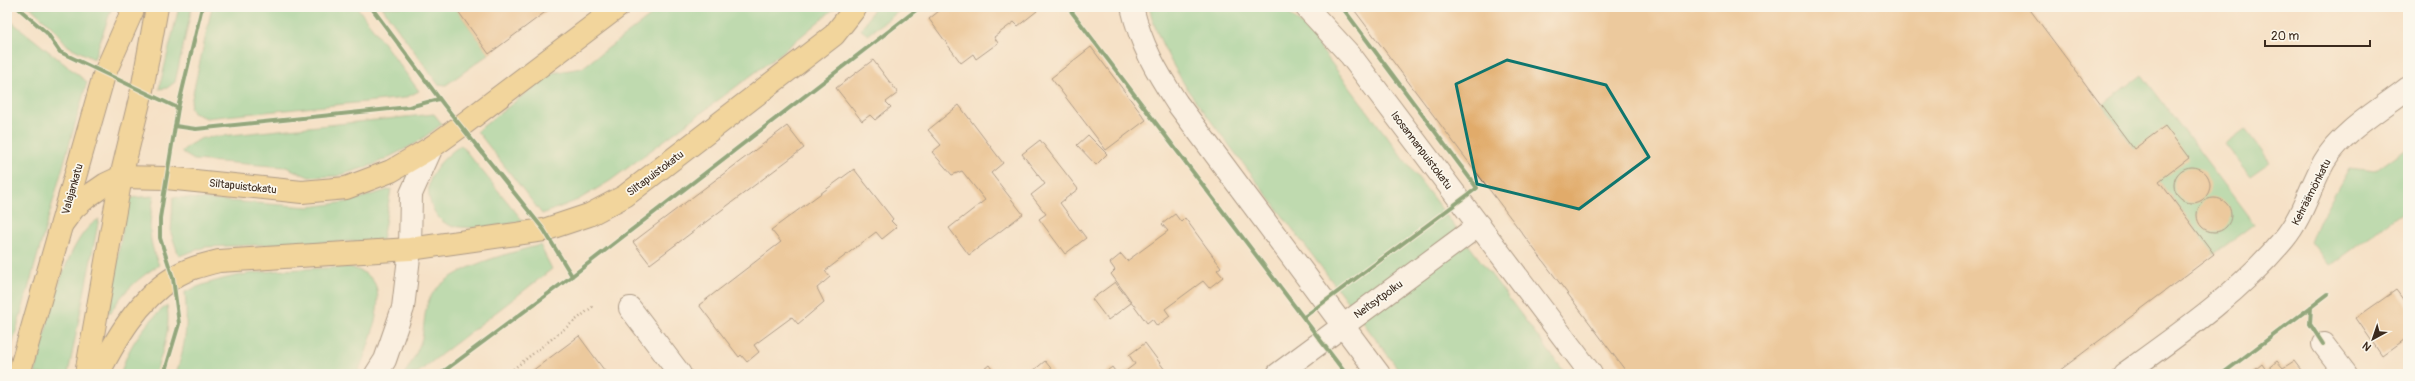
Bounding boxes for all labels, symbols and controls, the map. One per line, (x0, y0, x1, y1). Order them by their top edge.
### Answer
scale bar (2265, 22, 2370, 48)
text: 20 m (2271, 29, 2300, 44)
street label: Isosannanpuistokatu (1388, 109, 1455, 192)
street label: Siltapuistokatu (624, 148, 686, 199)
street label: Kehräämönkatu (2289, 157, 2334, 228)
street label: Valajankatu (59, 162, 86, 216)
street label: Siltapuistokatu (209, 176, 277, 197)
street label: Neitsytpolku (1351, 277, 1405, 321)
north arrow (2353, 319, 2393, 359)
text: N (2359, 339, 2374, 354)

